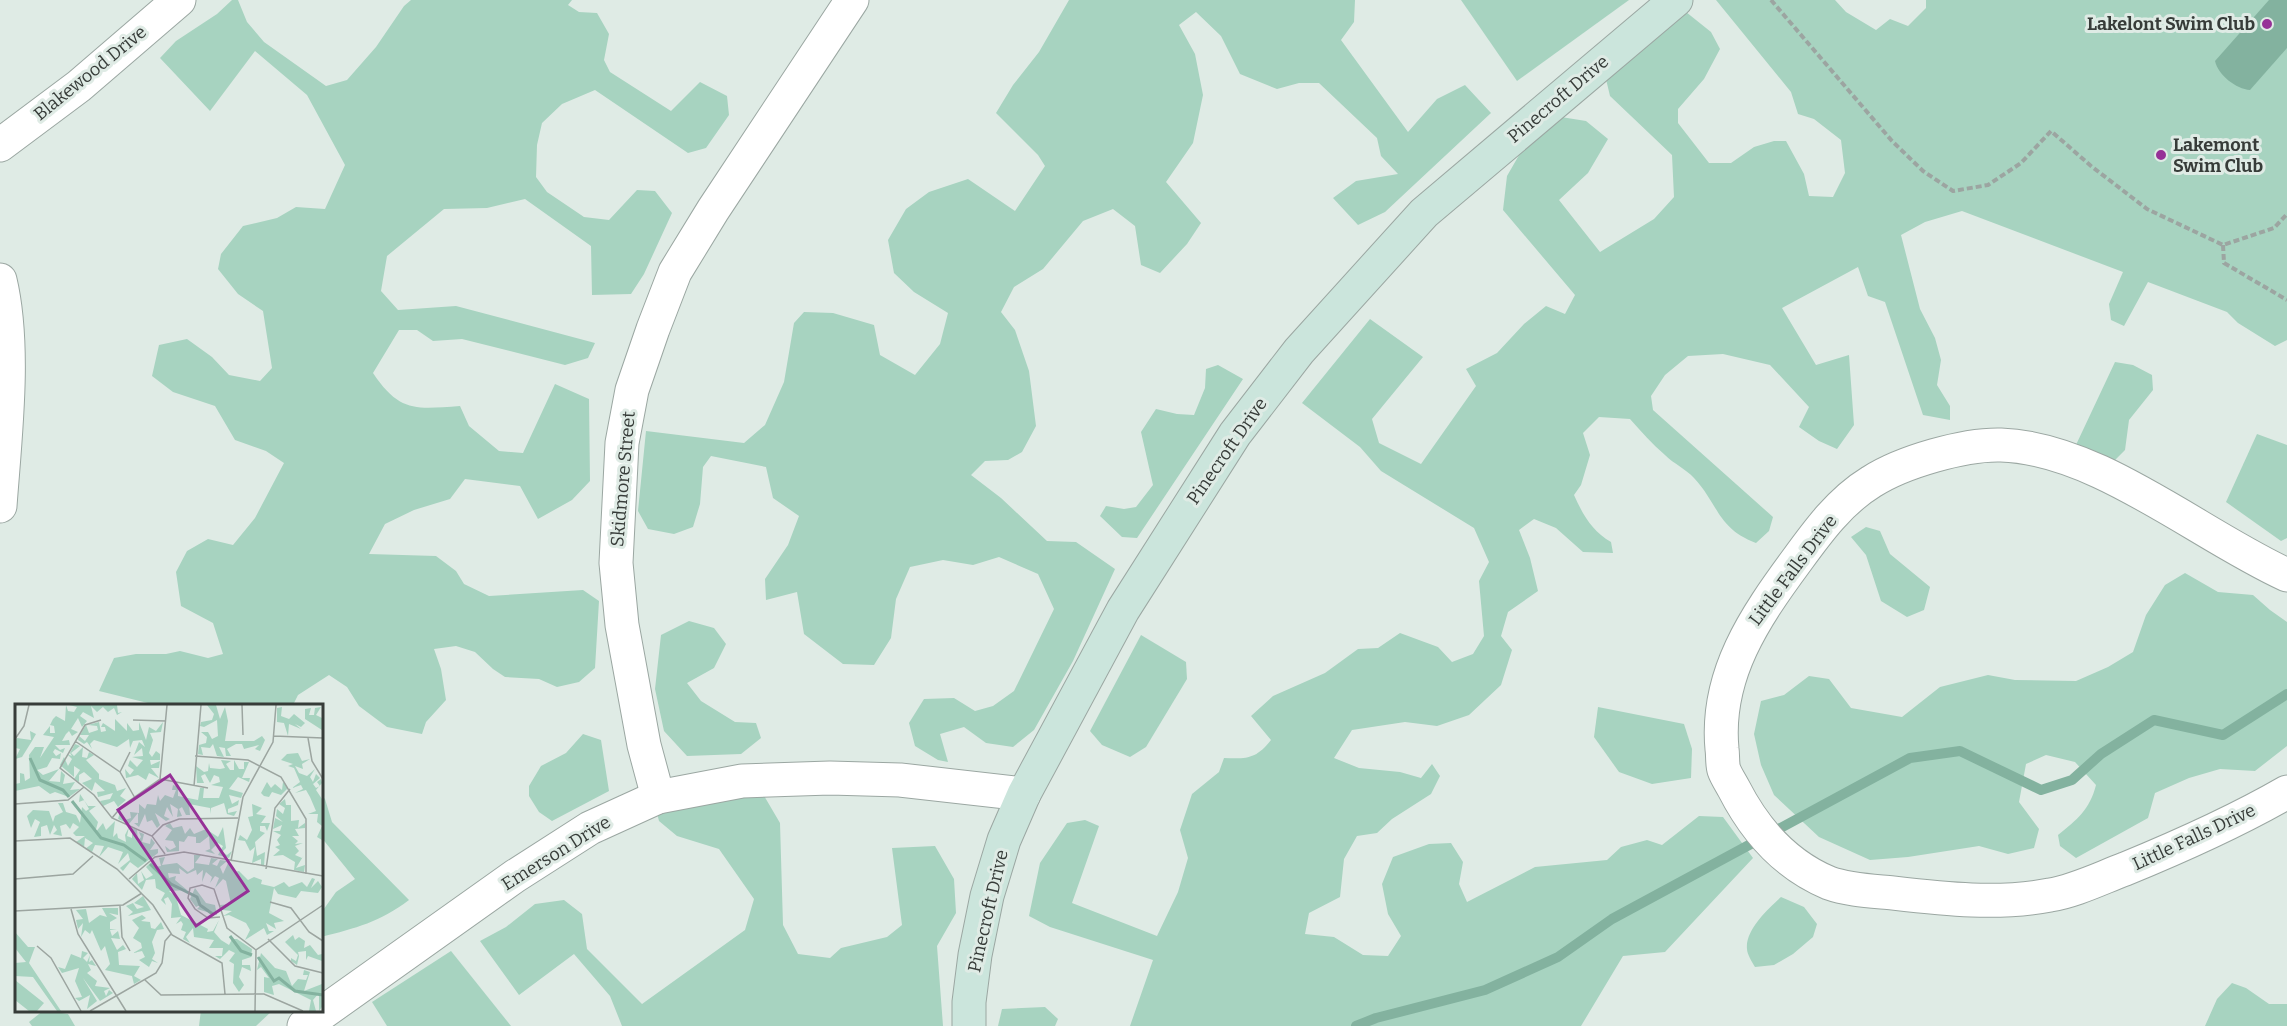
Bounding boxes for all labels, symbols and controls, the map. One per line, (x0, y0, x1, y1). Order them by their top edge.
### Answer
place label: Lakelont Swim Club (2087, 13, 2255, 35)
marker: Lakelont Swim Club (2260, 17, 2274, 31)
street label: Blakewood Drive (29, 21, 151, 125)
street label: Pinecroft Drive (1503, 50, 1613, 148)
place label: Lakemont Swim Club (2173, 134, 2263, 177)
marker: Lakemont Swim Club (2154, 148, 2168, 162)
street label: Pinecroft Drive (1182, 394, 1272, 508)
street label: Skidmore Street (606, 410, 640, 548)
street label: Little Falls Drive (1744, 510, 1842, 630)
inset map (15, 704, 322, 1011)
street label: Little Falls Drive (2129, 799, 2259, 875)
street label: Emerson Drive (498, 811, 614, 895)
street label: Pinecroft Drive (963, 848, 1013, 974)

